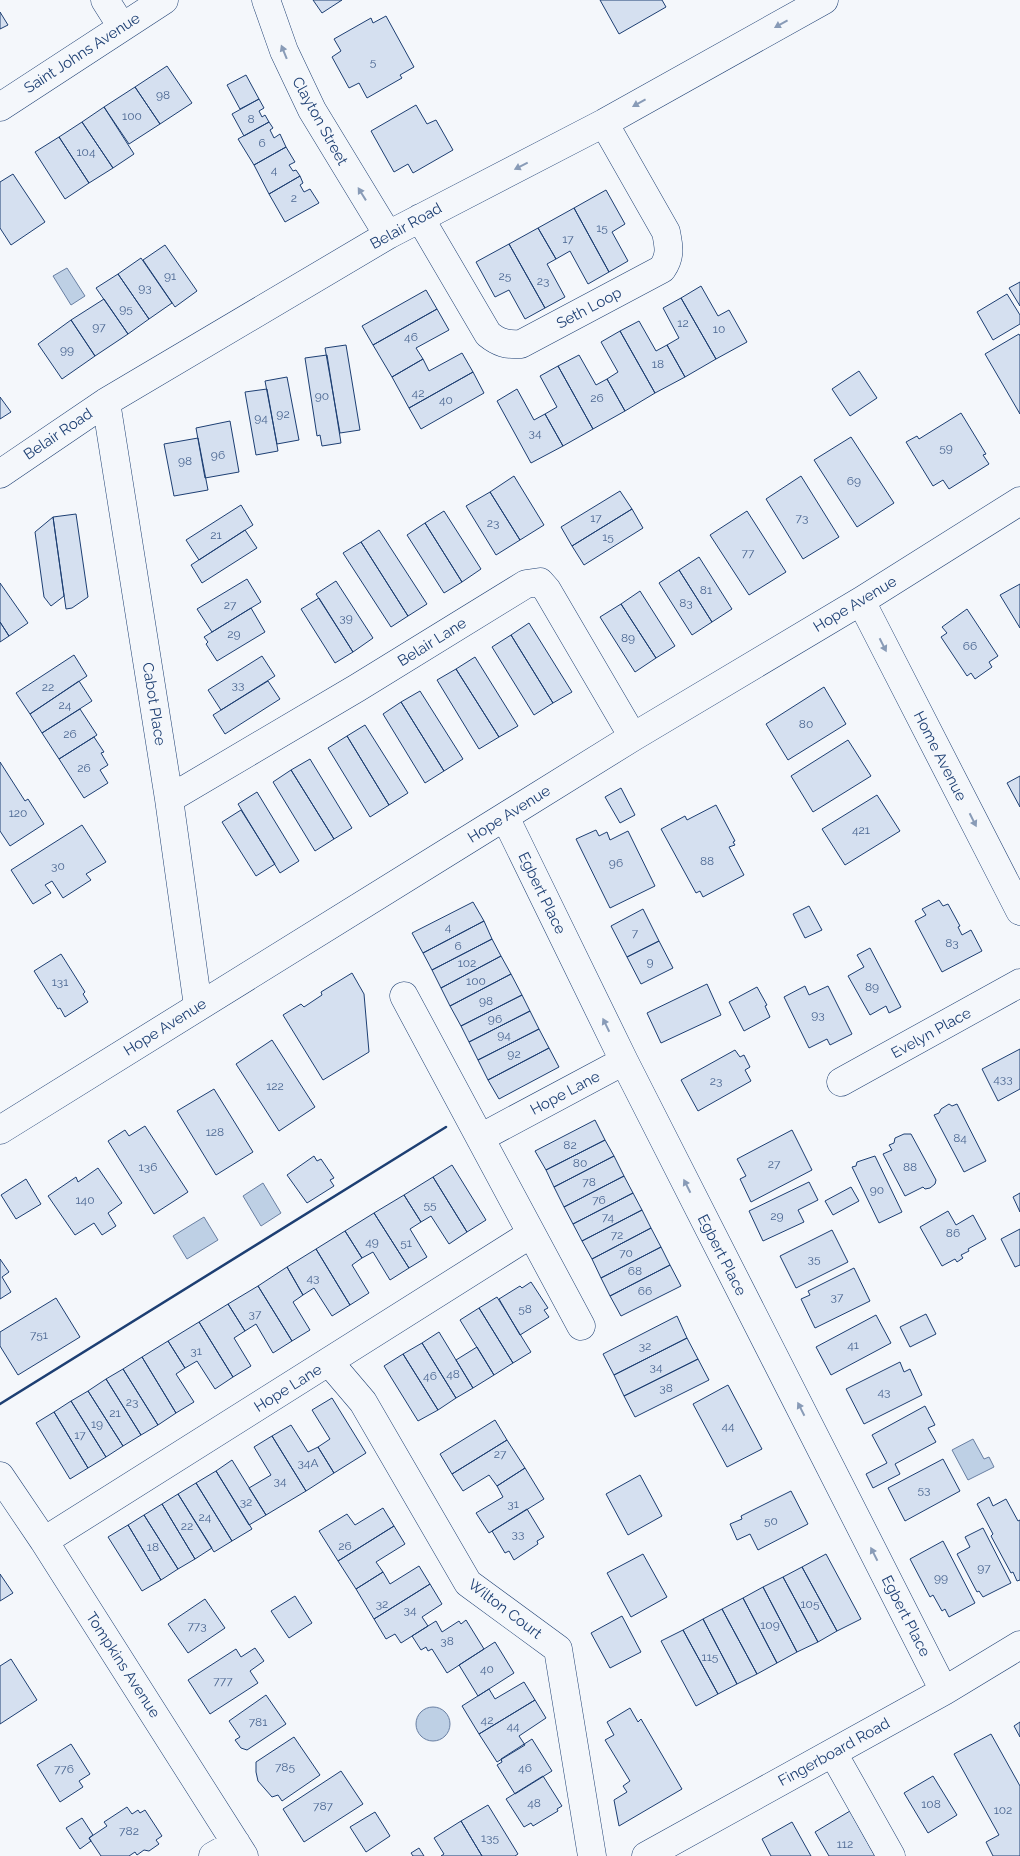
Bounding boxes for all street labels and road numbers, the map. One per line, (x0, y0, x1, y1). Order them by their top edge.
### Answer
street label: Saint Johns Avenue (21, 9, 143, 97)
street label: Clayton Street (288, 74, 352, 168)
street label: Belair Road (367, 199, 445, 253)
street label: Seth Loop (553, 283, 625, 333)
street label: Belair Road (20, 404, 96, 464)
street label: Hope Avenue (810, 572, 900, 636)
street label: Belair Lane (394, 614, 470, 670)
street label: Cabot Place (139, 661, 169, 747)
street label: Home Avenue (910, 708, 970, 804)
street label: Hope Avenue (464, 781, 554, 847)
street label: Egbert Place (514, 849, 570, 937)
street label: Hope Avenue (120, 994, 210, 1060)
street label: Evelyn Place (888, 1004, 974, 1062)
street label: Hope Lane (527, 1067, 603, 1119)
street label: Egbert Place (694, 1211, 750, 1299)
street label: Hope Lane (251, 1360, 325, 1416)
street label: Egbert Place (878, 1572, 934, 1660)
street label: Wilton Court (464, 1575, 546, 1643)
street label: Tompkins Avenue (82, 1609, 164, 1721)
street label: Fingerboard Road (775, 1714, 893, 1790)

